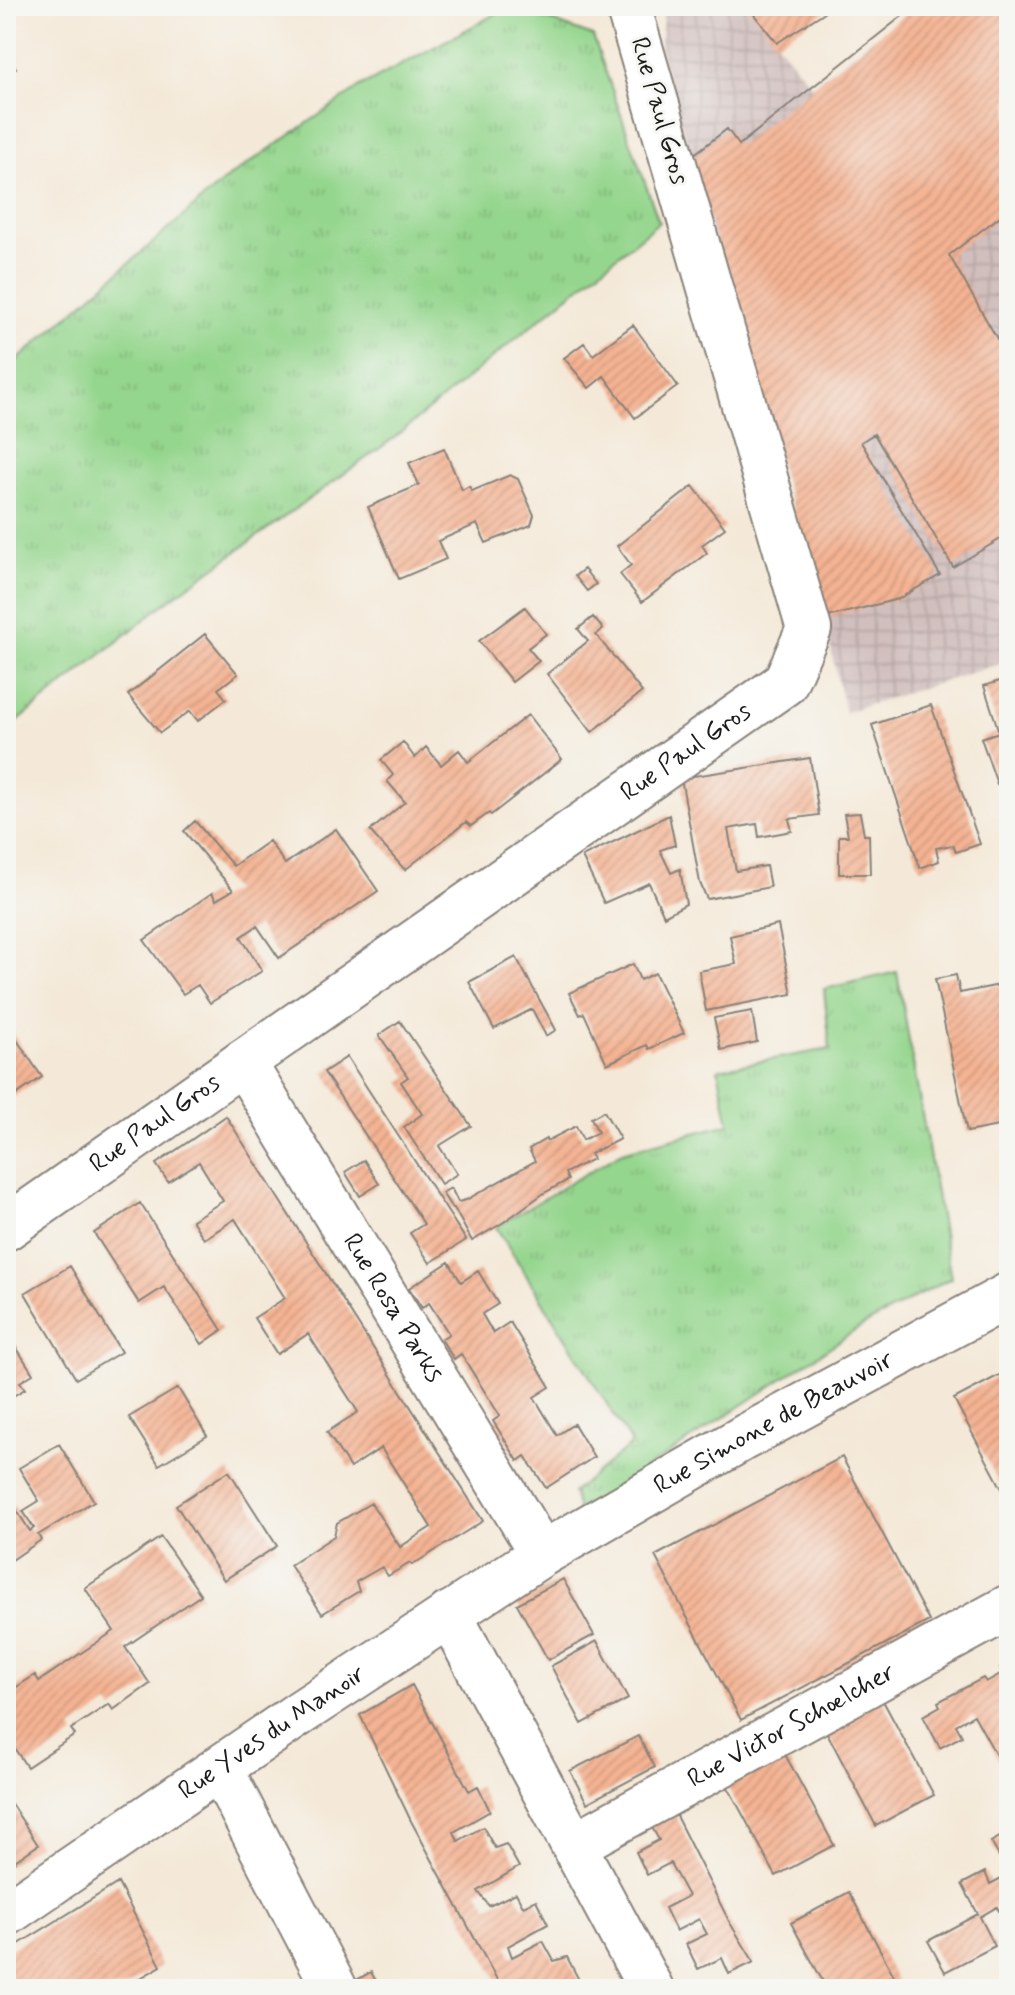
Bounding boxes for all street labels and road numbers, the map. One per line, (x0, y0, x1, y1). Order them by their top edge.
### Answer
street label: Rue Paul Gros (622, 33, 696, 189)
street label: Rue Paul Gros (614, 695, 758, 810)
street label: Rue Paul Gros (83, 1066, 227, 1181)
street label: Rue Rosa Parks (334, 1227, 451, 1389)
street label: Rue Simone de Beauvoir (648, 1343, 900, 1503)
street label: Rue Victor Schœlcher (682, 1655, 901, 1797)
street label: Rue Yves du Manoir (172, 1657, 372, 1808)

